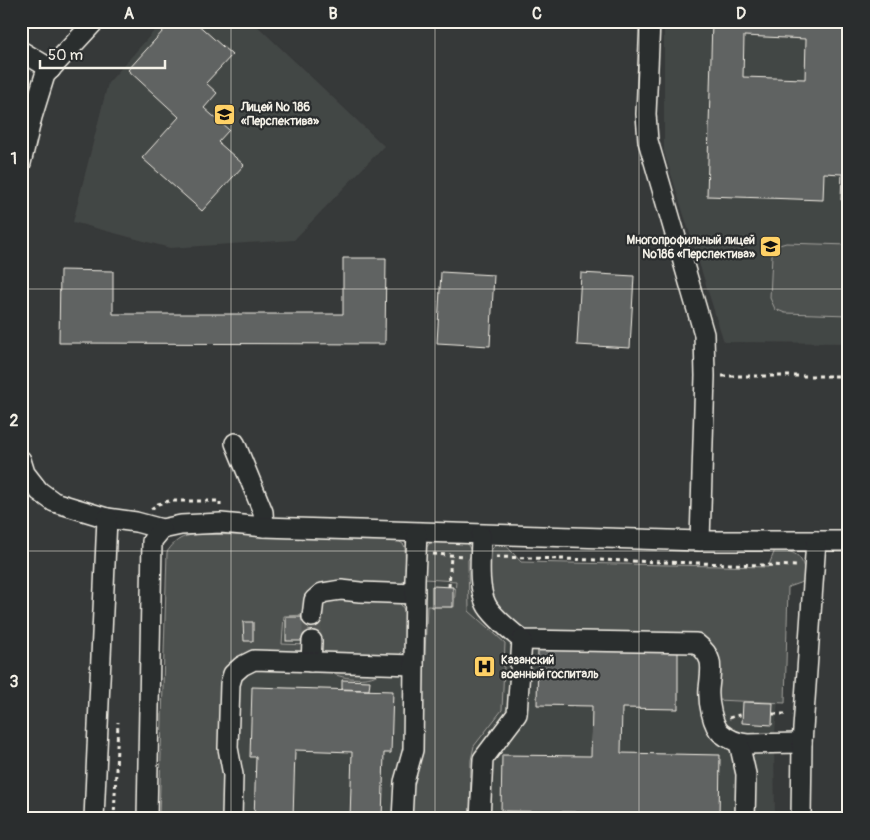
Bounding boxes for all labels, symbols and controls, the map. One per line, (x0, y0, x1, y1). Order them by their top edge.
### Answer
text: A (124, 4, 135, 24)
text: B (328, 4, 338, 24)
text: C (532, 4, 542, 24)
text: D (736, 4, 746, 24)
scale bar (40, 38, 165, 70)
text: 50 m (48, 46, 83, 65)
place label: Лицей № 186 «Перспектива» (240, 100, 320, 129)
school or university icon: Лицей № 186 «Перспектива» (213, 102, 237, 126)
text: 1 (11, 149, 17, 169)
place label: Многопрофильный лицей №186 «Перспектива» (627, 233, 756, 262)
school or university icon: Многопрофильный лицей №186 «Перспектива» (759, 235, 783, 259)
text: 2 (10, 411, 19, 431)
place label: Казанский военный госпиталь (501, 653, 599, 682)
hospital icon: Казанский военный госпиталь (473, 655, 497, 679)
text: 3 (10, 672, 19, 692)

